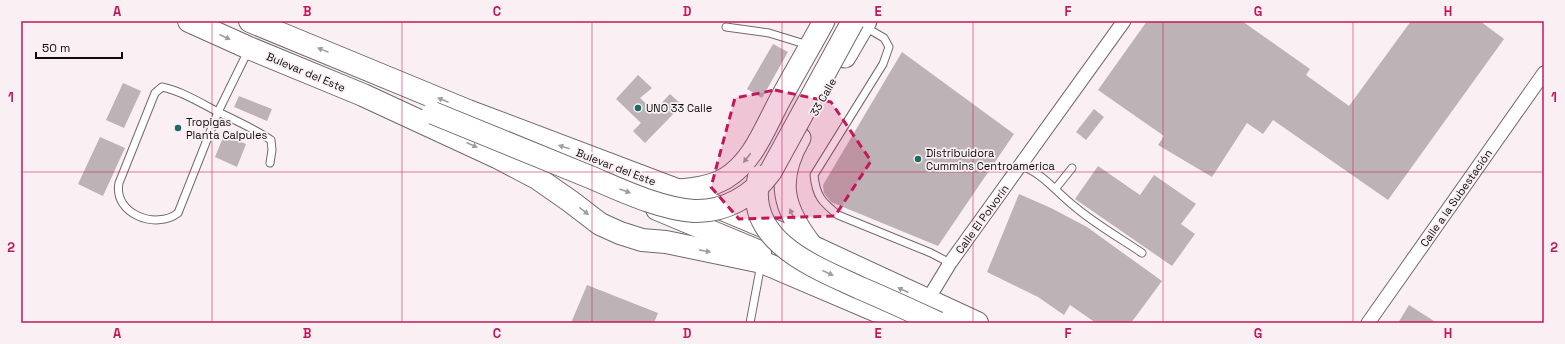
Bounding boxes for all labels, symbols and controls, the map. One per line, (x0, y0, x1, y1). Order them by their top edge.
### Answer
text: A (113, 3, 122, 20)
text: B (303, 3, 312, 20)
text: C (493, 3, 501, 20)
text: D (683, 3, 692, 20)
text: E (874, 3, 882, 20)
text: F (1065, 3, 1072, 20)
text: G (1254, 3, 1262, 20)
text: H (1444, 3, 1452, 20)
scale bar (36, 34, 122, 60)
one-way arrow (219, 34, 230, 40)
text: 50 m (42, 40, 70, 56)
one-way arrow (316, 47, 328, 53)
street label: Bulevar del Este (264, 49, 348, 95)
street label: 33 Calle (807, 75, 839, 119)
text: 1 (8, 89, 14, 106)
text: 1 (1551, 89, 1557, 106)
one-way arrow (437, 97, 448, 103)
place label: UNO 33 Calle (646, 101, 712, 115)
marker: UNO 33 Calle (633, 103, 643, 113)
place label: Tropigas Planta Calpules (186, 115, 268, 142)
marker: Tropigas Planta Calpules (173, 123, 183, 133)
one-way arrow (466, 142, 478, 148)
one-way arrow (557, 144, 569, 150)
street label: Bulevar del Este (574, 145, 658, 189)
place label: Distribuidora Cummins Centroamerica (926, 146, 1055, 173)
street label: Calle a la Subestación (1417, 147, 1495, 249)
one-way arrow (743, 153, 751, 164)
marker: Distribuidora Cummins Centroamerica (913, 154, 923, 164)
street label: Calle El Polvorín (952, 182, 1012, 256)
one-way arrow (620, 188, 632, 194)
one-way arrow (578, 207, 589, 215)
one-way arrow (789, 209, 795, 220)
text: 2 (7, 239, 15, 256)
text: 2 (1550, 239, 1558, 256)
one-way arrow (699, 248, 711, 254)
one-way arrow (822, 270, 834, 276)
one-way arrow (897, 287, 909, 293)
text: A (113, 325, 122, 342)
text: B (303, 325, 312, 342)
text: C (493, 325, 501, 342)
text: D (683, 325, 692, 342)
text: E (874, 325, 882, 342)
text: F (1065, 325, 1072, 342)
text: G (1254, 325, 1262, 342)
text: H (1444, 325, 1452, 342)

